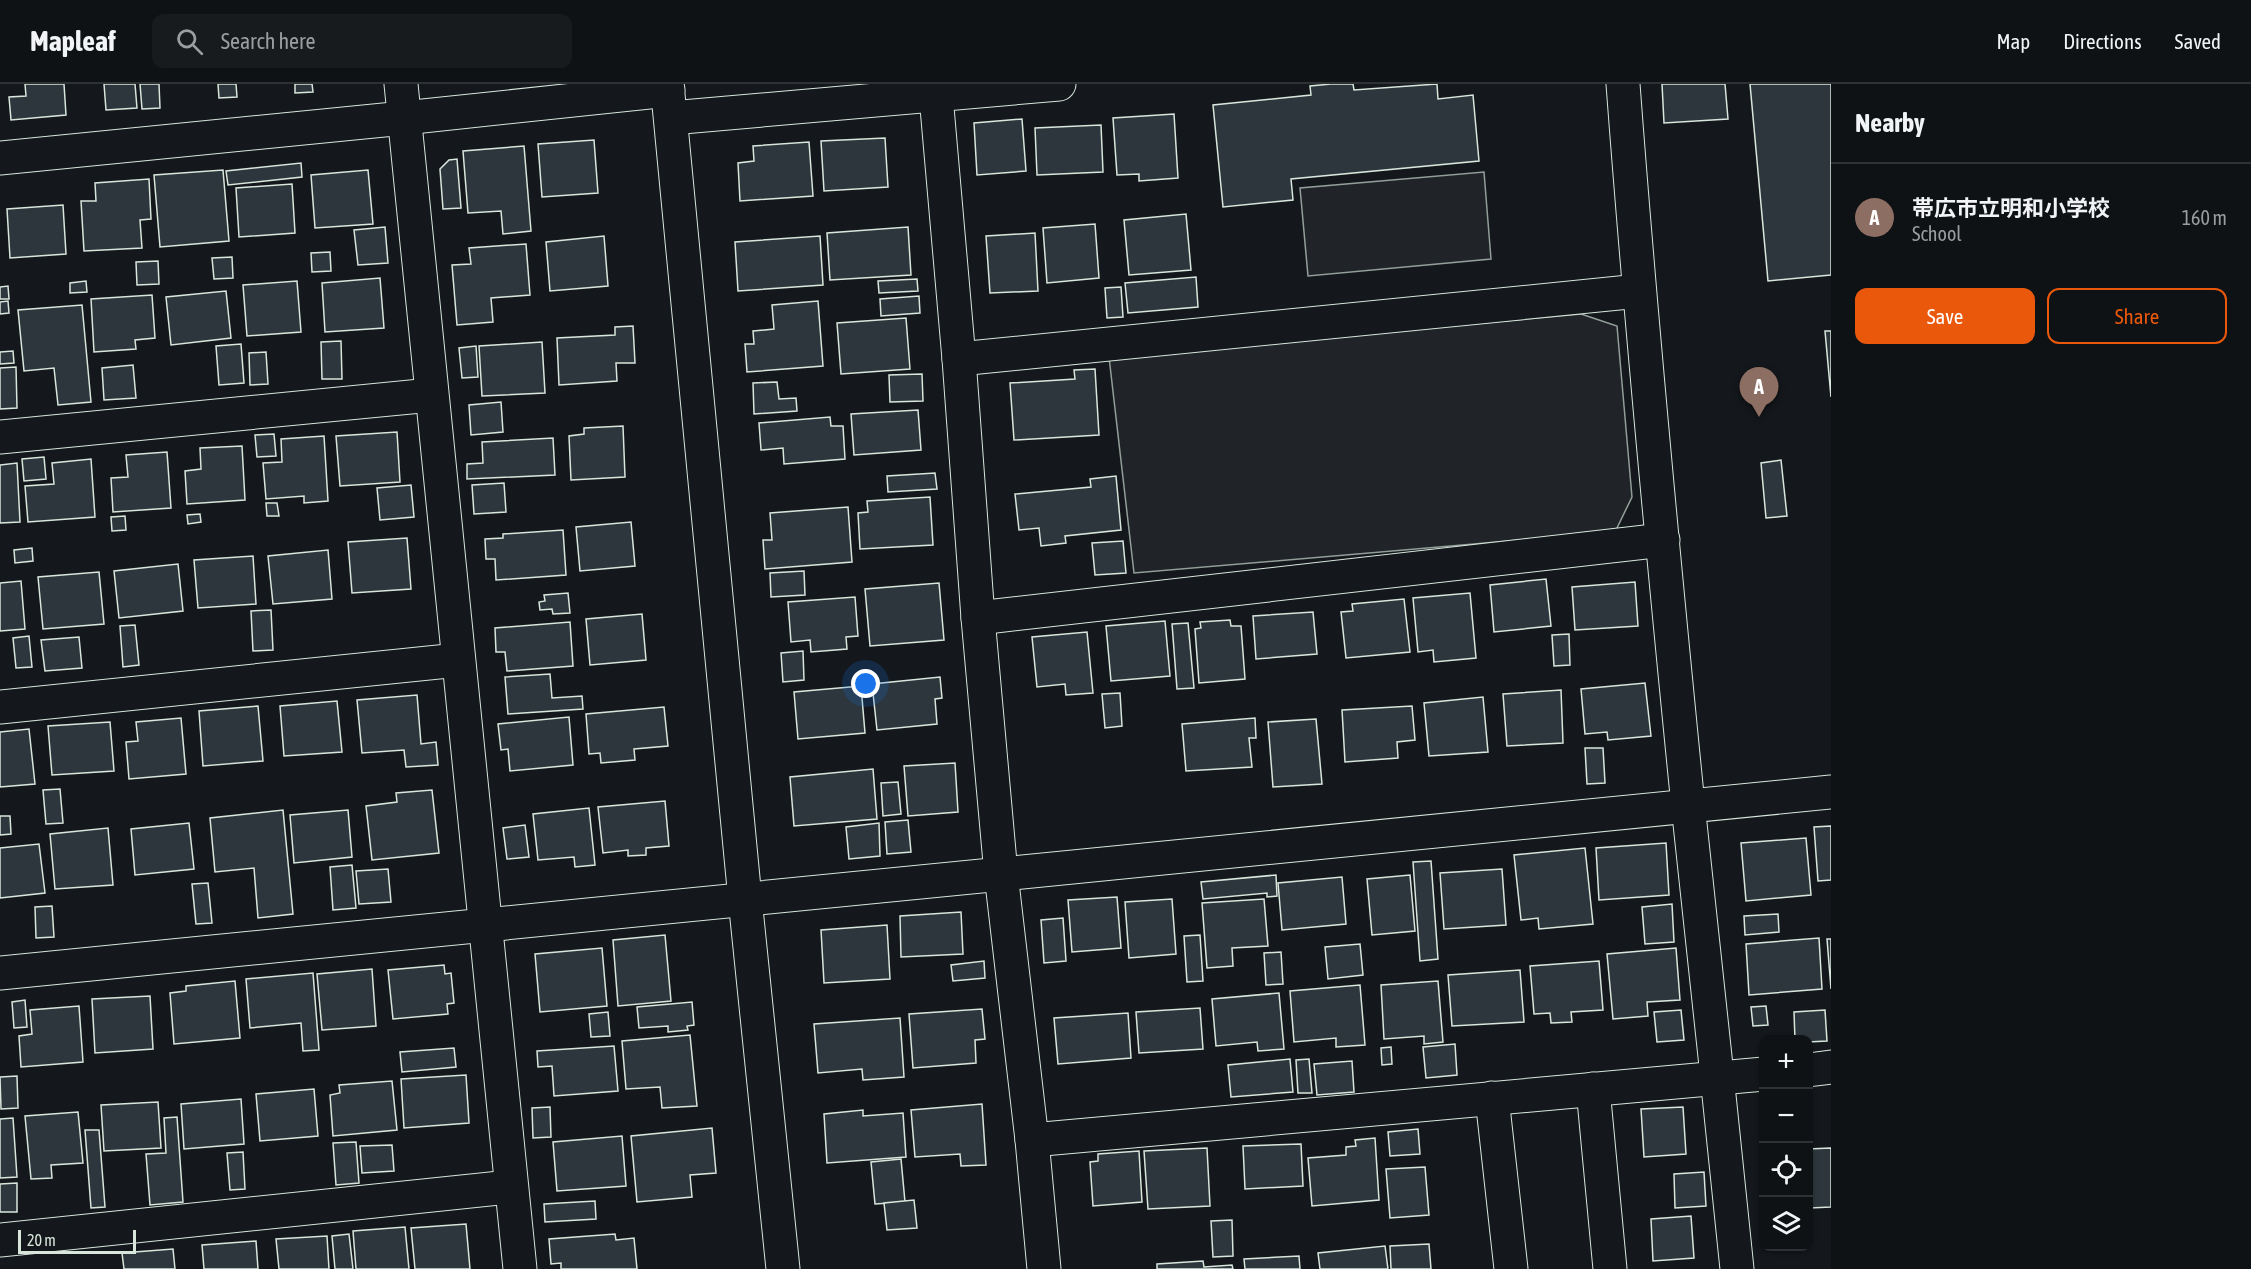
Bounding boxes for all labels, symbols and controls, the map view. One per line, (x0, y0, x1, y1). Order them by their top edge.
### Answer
search box (152, 14, 572, 68)
text: Mapleaf (30, 25, 116, 57)
icon: search (173, 25, 206, 58)
text: Search here (221, 28, 316, 54)
text: Map (1996, 29, 2030, 53)
text: Directions (2063, 29, 2142, 53)
text: Saved (2175, 29, 2221, 53)
text: Nearby (1855, 108, 1925, 138)
text: 帯広市立明和小学校 (1912, 195, 2110, 221)
text: A (1870, 206, 1879, 229)
text: 160 m (2182, 206, 2227, 229)
text: School (1912, 222, 1962, 245)
button: Save (1855, 288, 2035, 344)
button: Share (2047, 288, 2227, 344)
pin: A (1740, 368, 1778, 417)
your location (851, 669, 880, 698)
map controls (1759, 1035, 1813, 1251)
button: + (1759, 1035, 1813, 1089)
button: − (1759, 1089, 1813, 1143)
button: locate (1759, 1143, 1813, 1197)
button: layers (1759, 1197, 1813, 1251)
scale bar (18, 1227, 136, 1254)
text: 20 m (27, 1231, 56, 1249)

